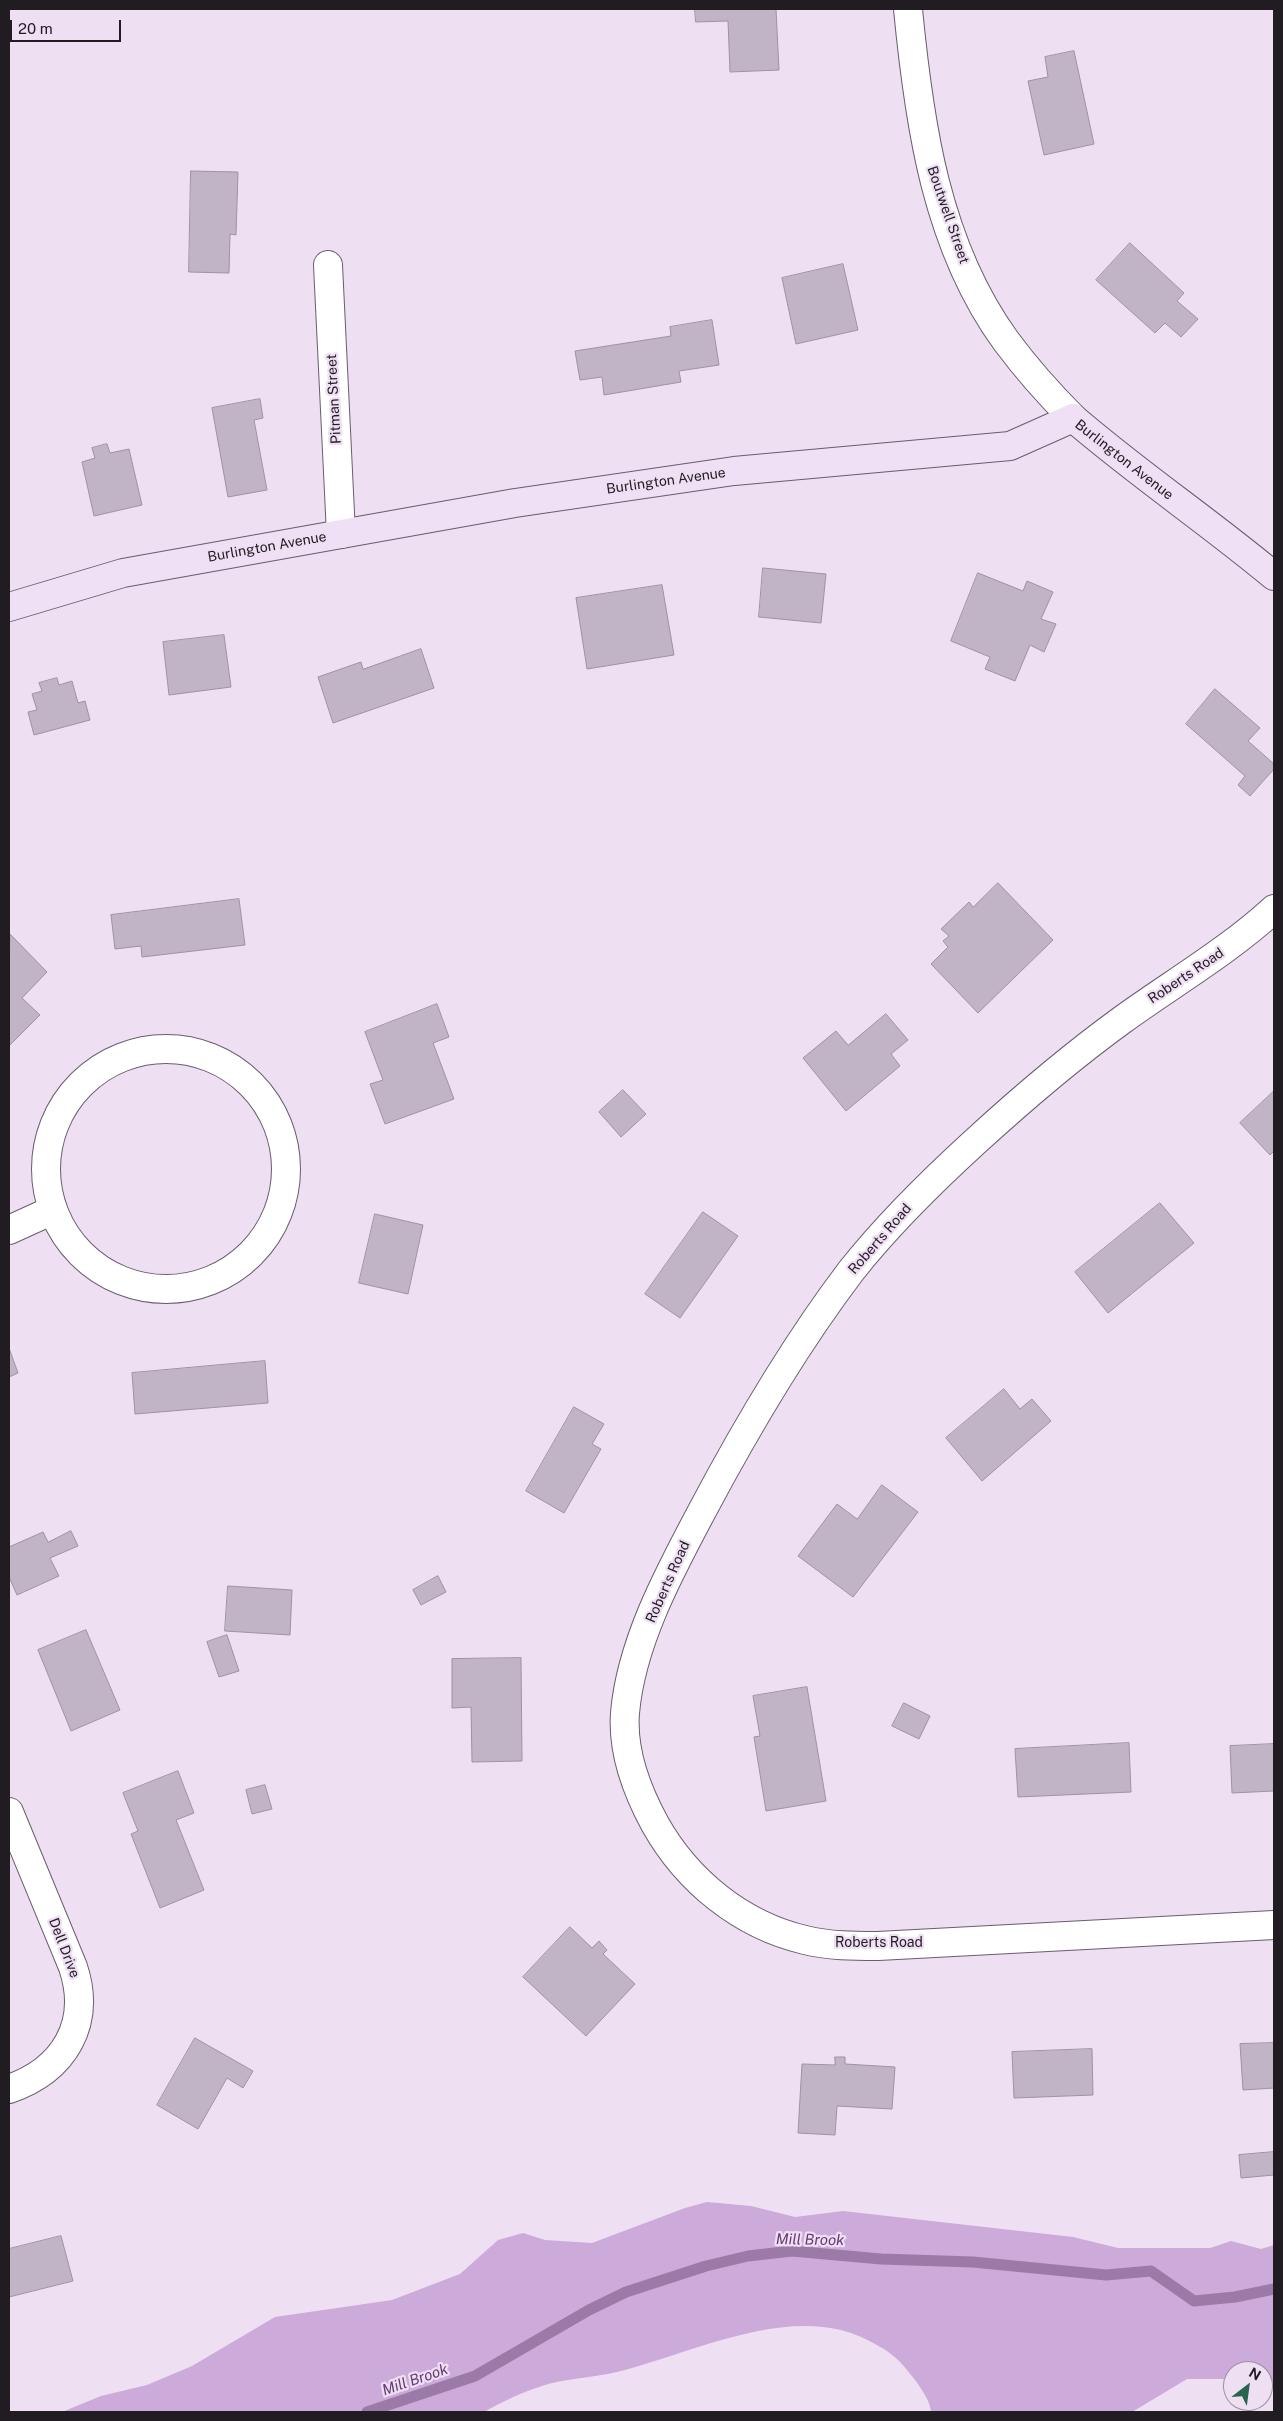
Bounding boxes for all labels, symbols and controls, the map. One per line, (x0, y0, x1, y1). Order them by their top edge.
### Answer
scale bar (12, 10, 124, 42)
text: 20 m (18, 20, 53, 37)
street label: Boutwell Street (923, 164, 973, 266)
street label: Pitman Street (323, 354, 345, 444)
street label: Burlington Avenue (1071, 416, 1177, 504)
street label: Burlington Avenue (605, 464, 727, 498)
street label: Burlington Avenue (206, 528, 328, 566)
street label: Roberts Road (1145, 944, 1227, 1008)
street label: Roberts Road (845, 1200, 915, 1278)
street label: Roberts Road (642, 1538, 694, 1626)
street label: Dell Drive (45, 1916, 83, 1980)
street label: Roberts Road (835, 1935, 923, 1951)
water label: Mill Brook (776, 2230, 844, 2250)
water label: Mill Brook (380, 2360, 450, 2400)
north arrow (1223, 2361, 1273, 2411)
text: N (1246, 2364, 1264, 2384)

